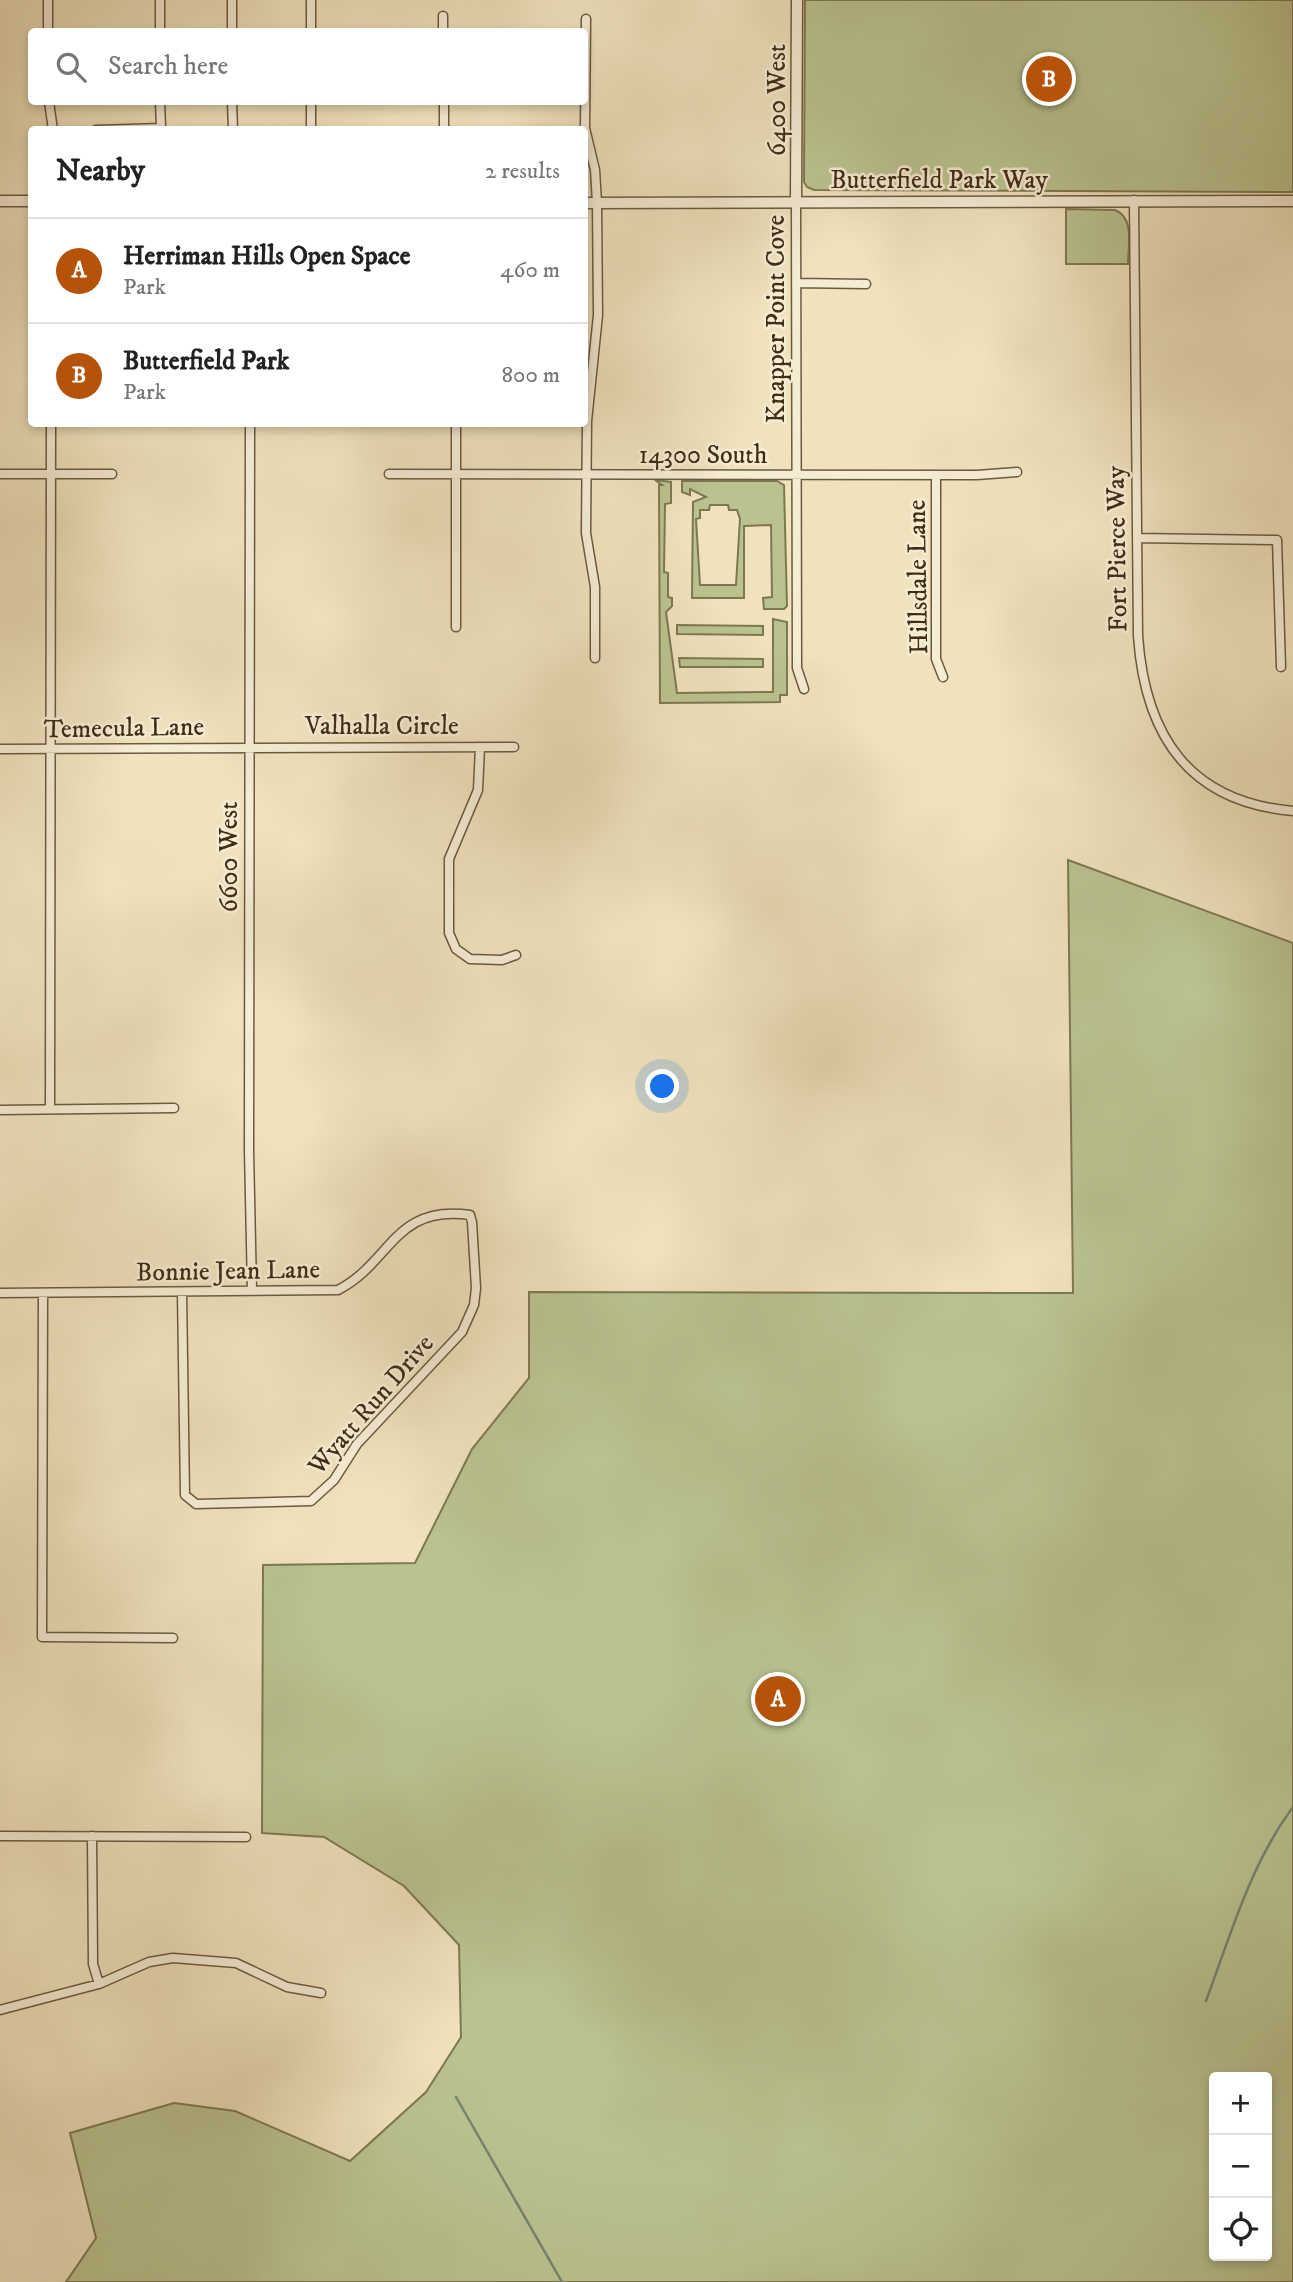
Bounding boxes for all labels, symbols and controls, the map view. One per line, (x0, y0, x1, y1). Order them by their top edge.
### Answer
search box (28, 28, 588, 105)
street label: 6400 West (761, 44, 794, 156)
icon: search (52, 48, 90, 86)
text: Search here (108, 50, 228, 83)
pin: B (1026, 53, 1072, 105)
text: Nearby (56, 153, 145, 190)
text: 2 results (485, 157, 560, 186)
street label: Butterfield Park Way (830, 164, 1048, 197)
street label: Knapper Point Cove (760, 215, 793, 423)
text: Herriman Hills Open Space (123, 240, 411, 273)
text: A (72, 256, 86, 285)
text: 460 m (500, 256, 560, 285)
text: Park (123, 273, 166, 302)
text: Butterfield Park (123, 345, 289, 378)
text: B (72, 361, 86, 390)
text: 800 m (502, 361, 560, 390)
text: Park (123, 378, 166, 407)
street label: 14300 South (639, 439, 768, 472)
street label: Fort Pierce Way (1100, 465, 1135, 632)
street label: Hillsdale Lane (901, 499, 936, 655)
street label: Valhalla Circle (304, 710, 459, 743)
street label: Temecula Lane (44, 711, 204, 746)
street label: 6600 West (213, 802, 246, 912)
your location (645, 1069, 679, 1103)
street label: Bonnie Jean Lane (136, 1253, 320, 1290)
street label: Wyatt Run Drive (300, 1328, 441, 1483)
pin: A (755, 1673, 801, 1725)
map controls (1209, 2072, 1272, 2261)
button: + (1209, 2072, 1272, 2135)
button: − (1209, 2135, 1272, 2198)
button: locate (1209, 2198, 1272, 2261)

